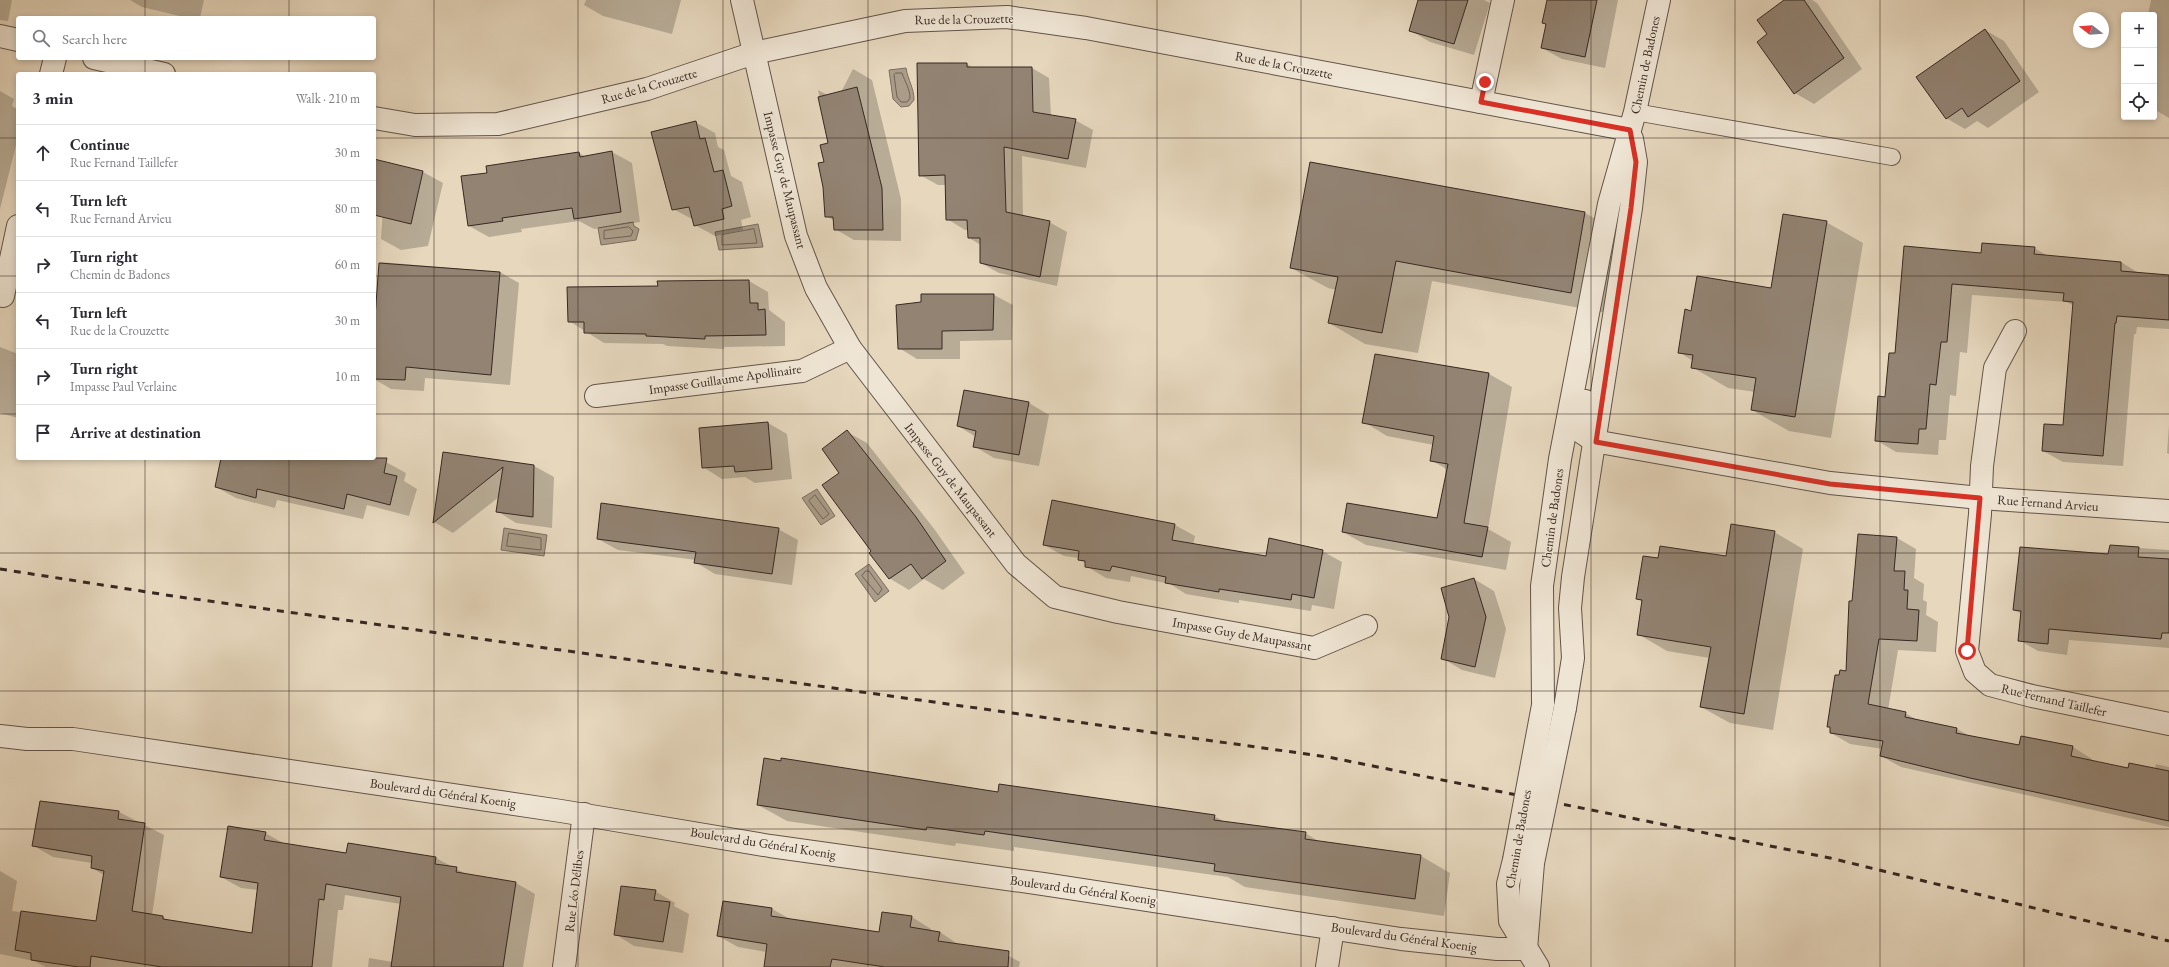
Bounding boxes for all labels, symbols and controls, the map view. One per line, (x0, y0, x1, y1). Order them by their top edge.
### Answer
street label: Rue de la Crouzette (914, 10, 1014, 28)
north arrow (2073, 12, 2109, 48)
map controls (2121, 12, 2157, 120)
button: + (2121, 12, 2157, 48)
street label: Chemin de Badones (1626, 14, 1664, 116)
search box (16, 16, 376, 60)
icon: search (30, 27, 52, 49)
text: Search here (62, 29, 127, 48)
street label: Rue de la Crouzette (1234, 47, 1334, 83)
button: − (2121, 48, 2157, 84)
street label: Rue de la Crouzette (599, 64, 699, 108)
route end (1476, 73, 1494, 91)
button: locate (2121, 84, 2157, 120)
text: 3 min (32, 87, 73, 109)
text: Walk · 210 m (296, 90, 360, 107)
street label: Impasse Guy de Maupassant (760, 110, 810, 250)
text: Continue (70, 135, 130, 154)
icon: ahead (32, 142, 54, 164)
text: 30 m (335, 144, 360, 161)
text: Rue Fernand Taillefer (70, 154, 178, 171)
text: Turn left (70, 191, 127, 210)
icon: left (32, 198, 54, 220)
text: 80 m (335, 200, 360, 217)
text: Rue Fernand Arvieu (70, 210, 172, 227)
text: Turn right (70, 247, 138, 266)
icon: right (32, 254, 54, 276)
text: 60 m (335, 256, 360, 273)
text: Chemin de Badones (70, 266, 170, 283)
text: Turn left (70, 303, 127, 322)
icon: left (32, 310, 54, 332)
text: 30 m (335, 312, 360, 329)
text: Rue de la Crouzette (70, 322, 169, 339)
text: Turn right (70, 359, 138, 378)
street label: Impasse Guillaume Apollinaire (648, 360, 802, 398)
icon: right (32, 366, 54, 388)
text: 10 m (335, 368, 360, 385)
text: Impasse Paul Verlaine (70, 378, 177, 395)
street label: Impasse Guy de Maupassant (901, 419, 1001, 541)
icon: arrive (32, 422, 54, 444)
text: Arrive at destination (70, 423, 201, 442)
street label: Chemin de Badones (1537, 467, 1567, 569)
street label: Rue Fernand Arvieu (1997, 491, 2099, 515)
street label: Impasse Guy de Maupassant (1171, 613, 1313, 655)
route start (1958, 642, 1976, 660)
street label: Rue Fernand Taillefer (2000, 680, 2109, 721)
street label: Boulevard du Général Koenig (369, 774, 517, 812)
street label: Chemin de Badones (1501, 788, 1535, 890)
street label: Boulevard du Général Koenig (689, 823, 837, 863)
street label: Rue Léo Délibes (561, 849, 587, 933)
street label: Boulevard du Général Koenig (1009, 871, 1157, 909)
street label: Boulevard du Général Koenig (1330, 918, 1478, 956)

